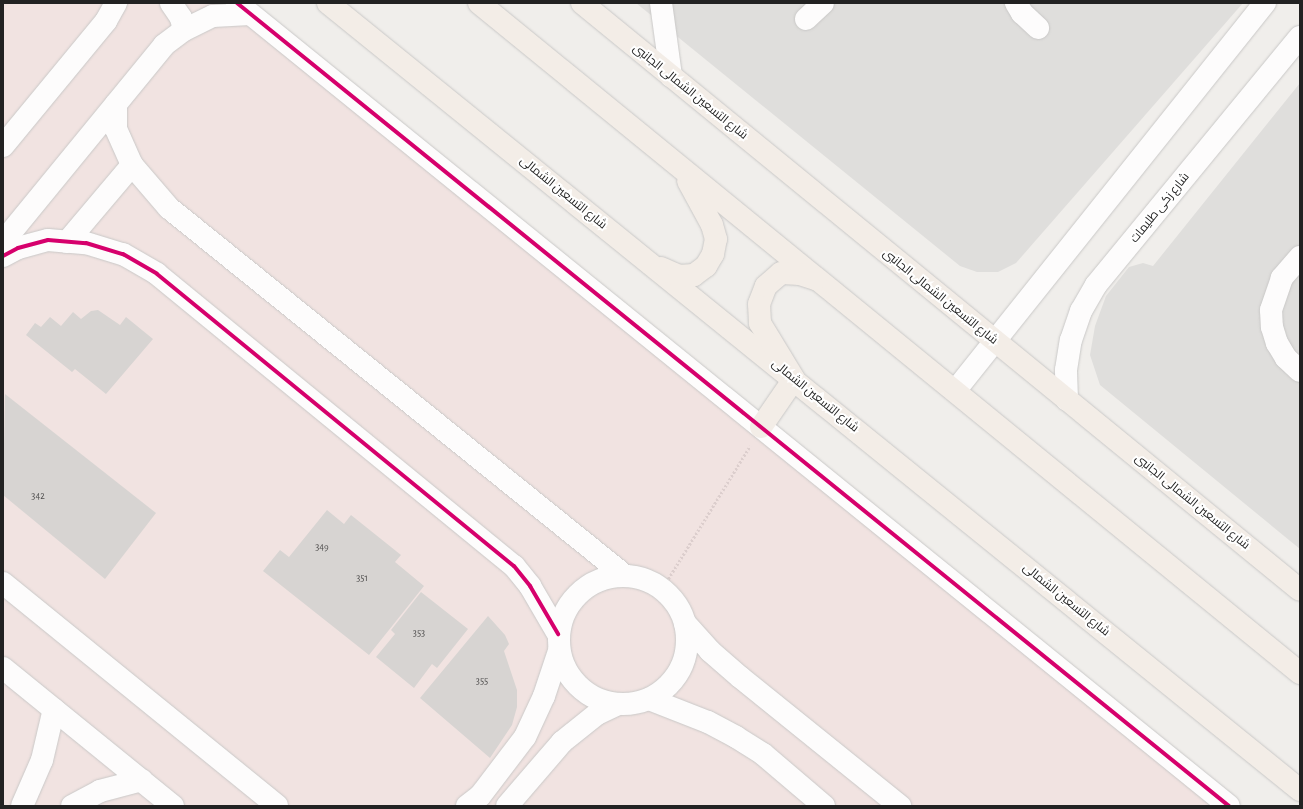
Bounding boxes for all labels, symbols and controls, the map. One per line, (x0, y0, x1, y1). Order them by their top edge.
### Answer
street label: شارع التسعين الشمالى الجانبى (630, 41, 750, 143)
street label: شارع التسعين الشمالى (517, 153, 609, 233)
street label: شارع زكى طليمات (1127, 170, 1193, 246)
street label: شارع التسعين الشمالى الجانبى (880, 246, 1000, 348)
street label: شارع التسعين الشمالى (769, 356, 861, 436)
street label: شارع التسعين الشمالى الجانبى (1132, 451, 1252, 553)
house number: 342 (31, 491, 45, 503)
house number: 349 (315, 542, 329, 554)
street label: شارع التسعين الشمالى (1020, 560, 1112, 640)
house number: 351 (356, 573, 368, 585)
house number: 353 (413, 628, 425, 640)
house number: 355 (476, 676, 488, 688)

